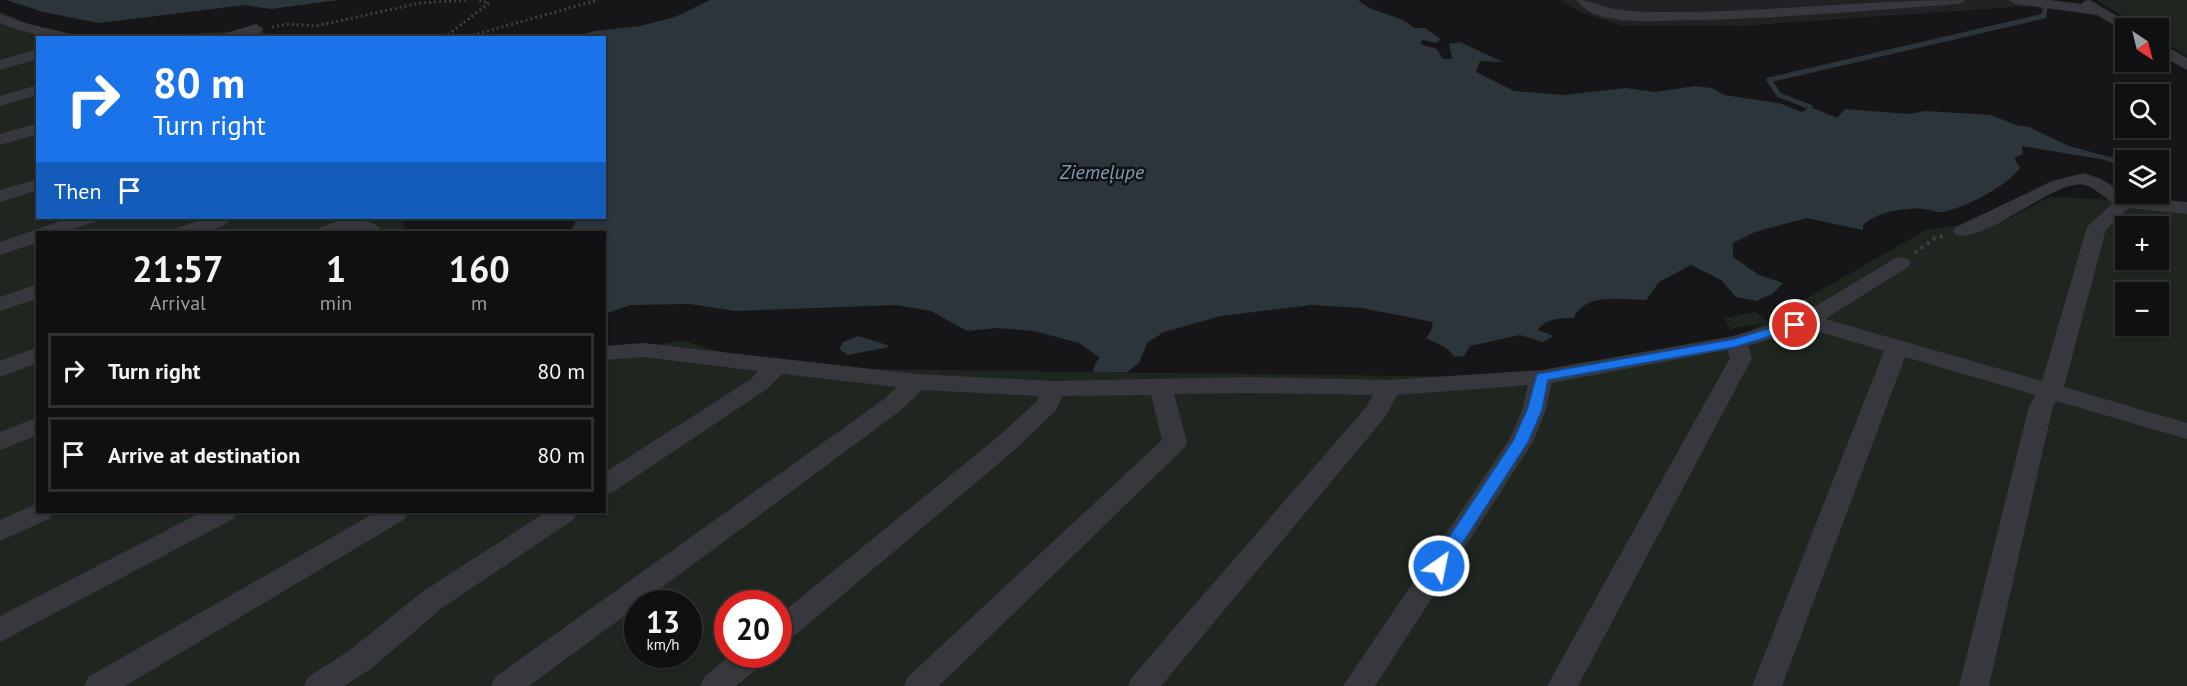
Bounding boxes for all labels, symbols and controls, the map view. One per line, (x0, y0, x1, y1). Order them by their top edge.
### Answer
north arrow (2115, 18, 2169, 72)
map controls (2115, 18, 2169, 336)
text: 80 m (153, 55, 245, 110)
icon: right (54, 60, 132, 138)
button: search (2115, 84, 2169, 138)
text: Turn right (153, 108, 266, 142)
button: layers (2115, 150, 2169, 204)
water label: Ziemeļupe (1059, 159, 1145, 185)
icon: arrive (113, 174, 146, 207)
text: Then (54, 177, 101, 205)
button: + (2115, 216, 2169, 270)
text: 21:57 (132, 245, 224, 292)
text: 1 (326, 245, 346, 292)
text: 160 (449, 245, 510, 292)
button: − (2115, 282, 2169, 336)
text: Arrival (150, 290, 206, 316)
text: min (320, 290, 352, 316)
text: m (471, 290, 487, 316)
pin (1769, 299, 1820, 350)
icon: arrive (1778, 308, 1811, 341)
icon: right (57, 354, 90, 387)
text: Turn right (108, 357, 200, 385)
text: 80 m (537, 357, 585, 385)
icon: arrive (57, 438, 90, 471)
text: Arrive at destination (108, 441, 300, 469)
text: 80 m (537, 441, 585, 469)
position arrow (1407, 534, 1471, 598)
speed limit sign: 20 (714, 590, 792, 668)
text: 13 (646, 602, 680, 641)
text: km/h (647, 635, 679, 654)

